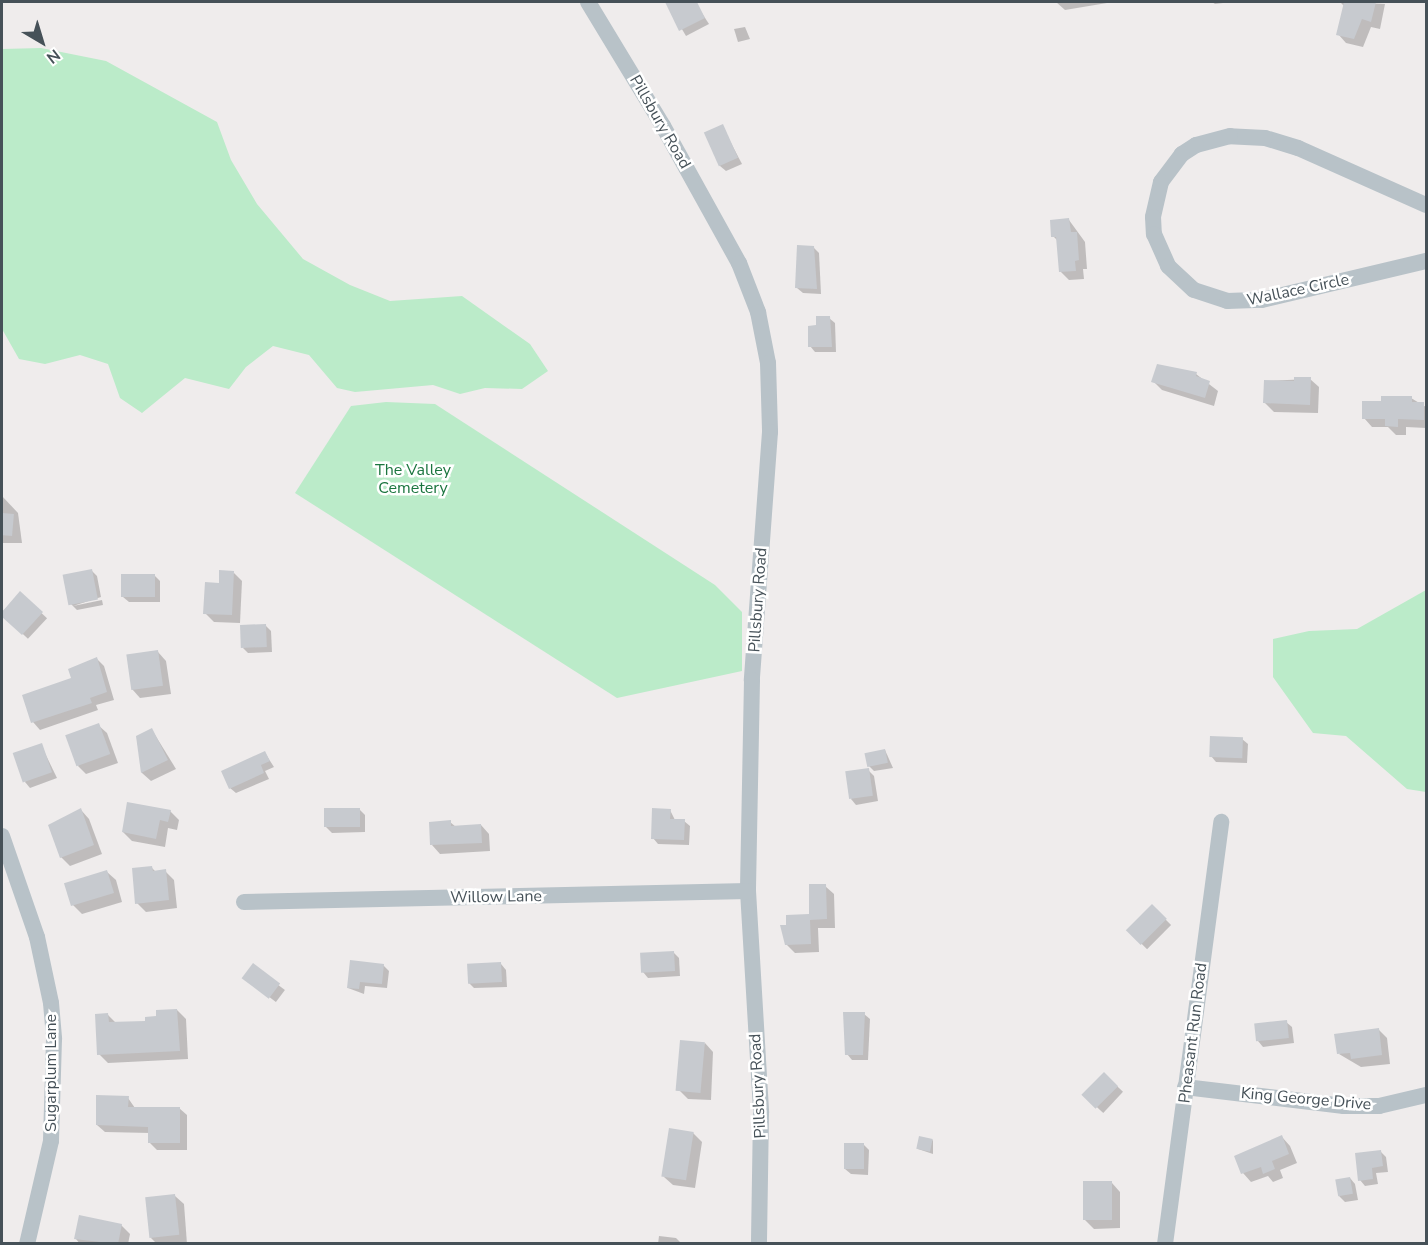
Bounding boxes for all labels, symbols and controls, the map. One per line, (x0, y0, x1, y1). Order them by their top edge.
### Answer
north arrow (12, 12, 72, 72)
text: N (42, 44, 65, 69)
street label: Pillsbury Road (625, 72, 695, 172)
street label: Wallace Circle (1245, 270, 1351, 310)
park label: The Valley Cemetery (375, 460, 451, 498)
street label: Pillsbury Road (745, 547, 771, 653)
street label: Willow Lane (450, 887, 542, 907)
street label: Pheasant Run Road (1175, 962, 1211, 1104)
street label: Sugarplum Lane (41, 1014, 61, 1132)
street label: Pillsbury Road (746, 1033, 770, 1139)
street label: King George Drive (1240, 1084, 1372, 1114)

